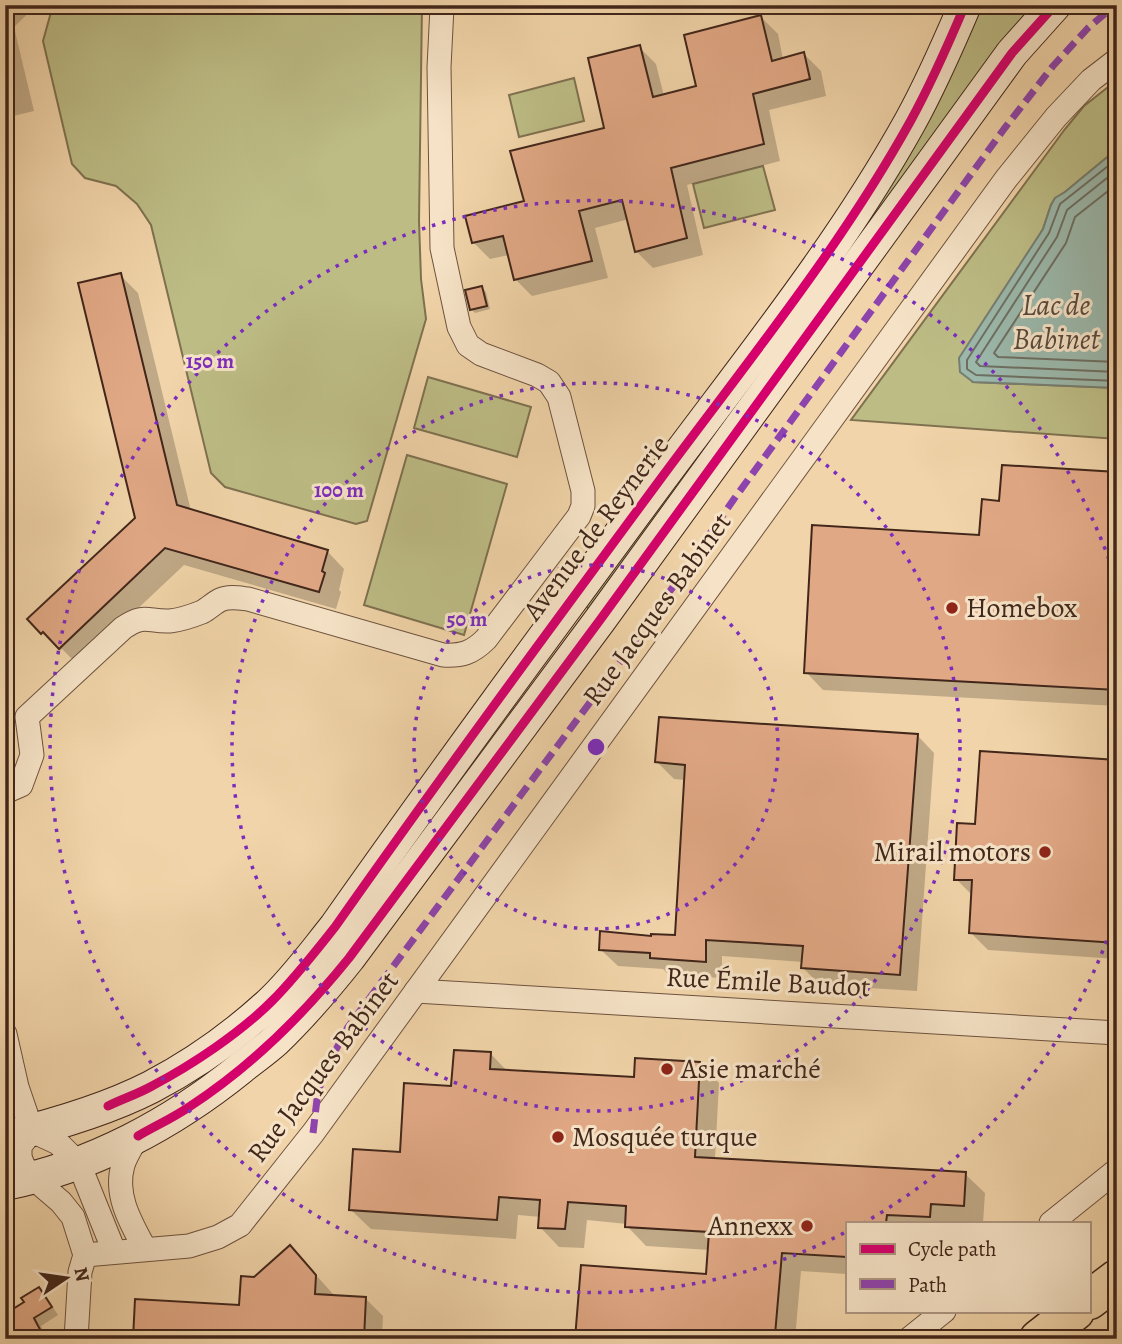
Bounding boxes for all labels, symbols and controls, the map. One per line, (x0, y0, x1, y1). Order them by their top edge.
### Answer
water label: Lac de Babinet (1013, 285, 1101, 359)
text: 150 m (186, 347, 235, 375)
street label: Avenue de Reynerie (513, 428, 678, 629)
text: 100 m (314, 476, 364, 504)
street label: Rue Jacques Babinet (574, 505, 740, 713)
place label: Homebox (966, 589, 1078, 627)
marker: Homebox (944, 600, 960, 616)
text: 50 m (447, 605, 488, 633)
centre of rings (584, 735, 608, 759)
place label: Mirail motors (873, 833, 1031, 871)
marker: Mirail motors (1037, 844, 1053, 860)
street label: Rue Émile Baudot (665, 958, 871, 1006)
street label: Rue Jacques Babinet (239, 964, 407, 1170)
place label: Asie marché (680, 1050, 821, 1088)
marker: Asie marché (659, 1061, 675, 1077)
place label: Mosquée turque (572, 1118, 758, 1156)
marker: Mosquée turque (550, 1129, 566, 1145)
place label: Annexx (707, 1207, 794, 1245)
marker: Annexx (799, 1218, 815, 1234)
legend (846, 1222, 1090, 1312)
text: Cycle path (908, 1235, 997, 1263)
north arrow (32, 1242, 102, 1312)
text: N (67, 1265, 96, 1284)
text: Path (908, 1271, 947, 1299)

